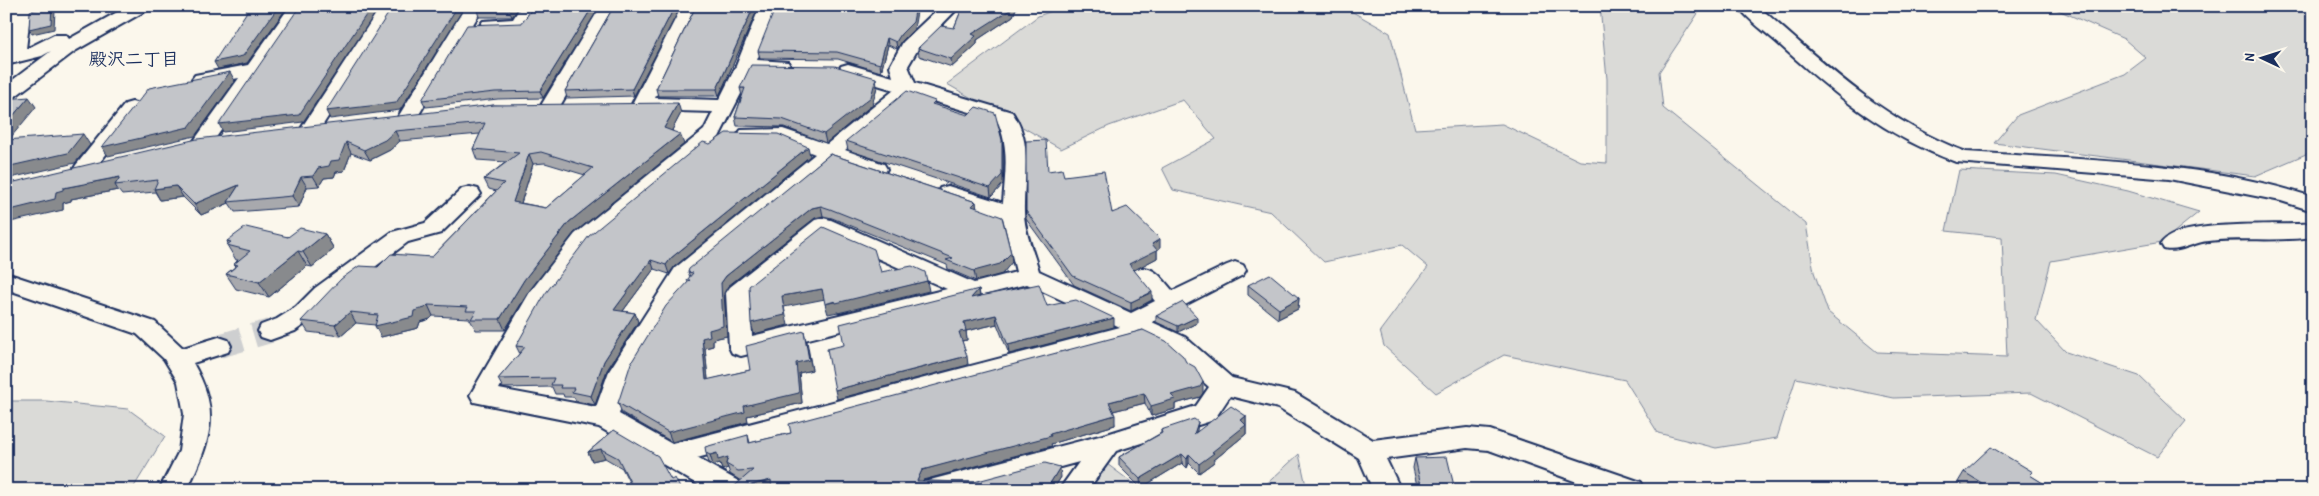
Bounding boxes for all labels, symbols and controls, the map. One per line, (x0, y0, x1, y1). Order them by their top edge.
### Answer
north arrow (2236, 32, 2286, 82)
district label: 殿沢二丁目 (89, 46, 179, 71)
text: N (2239, 52, 2258, 61)

